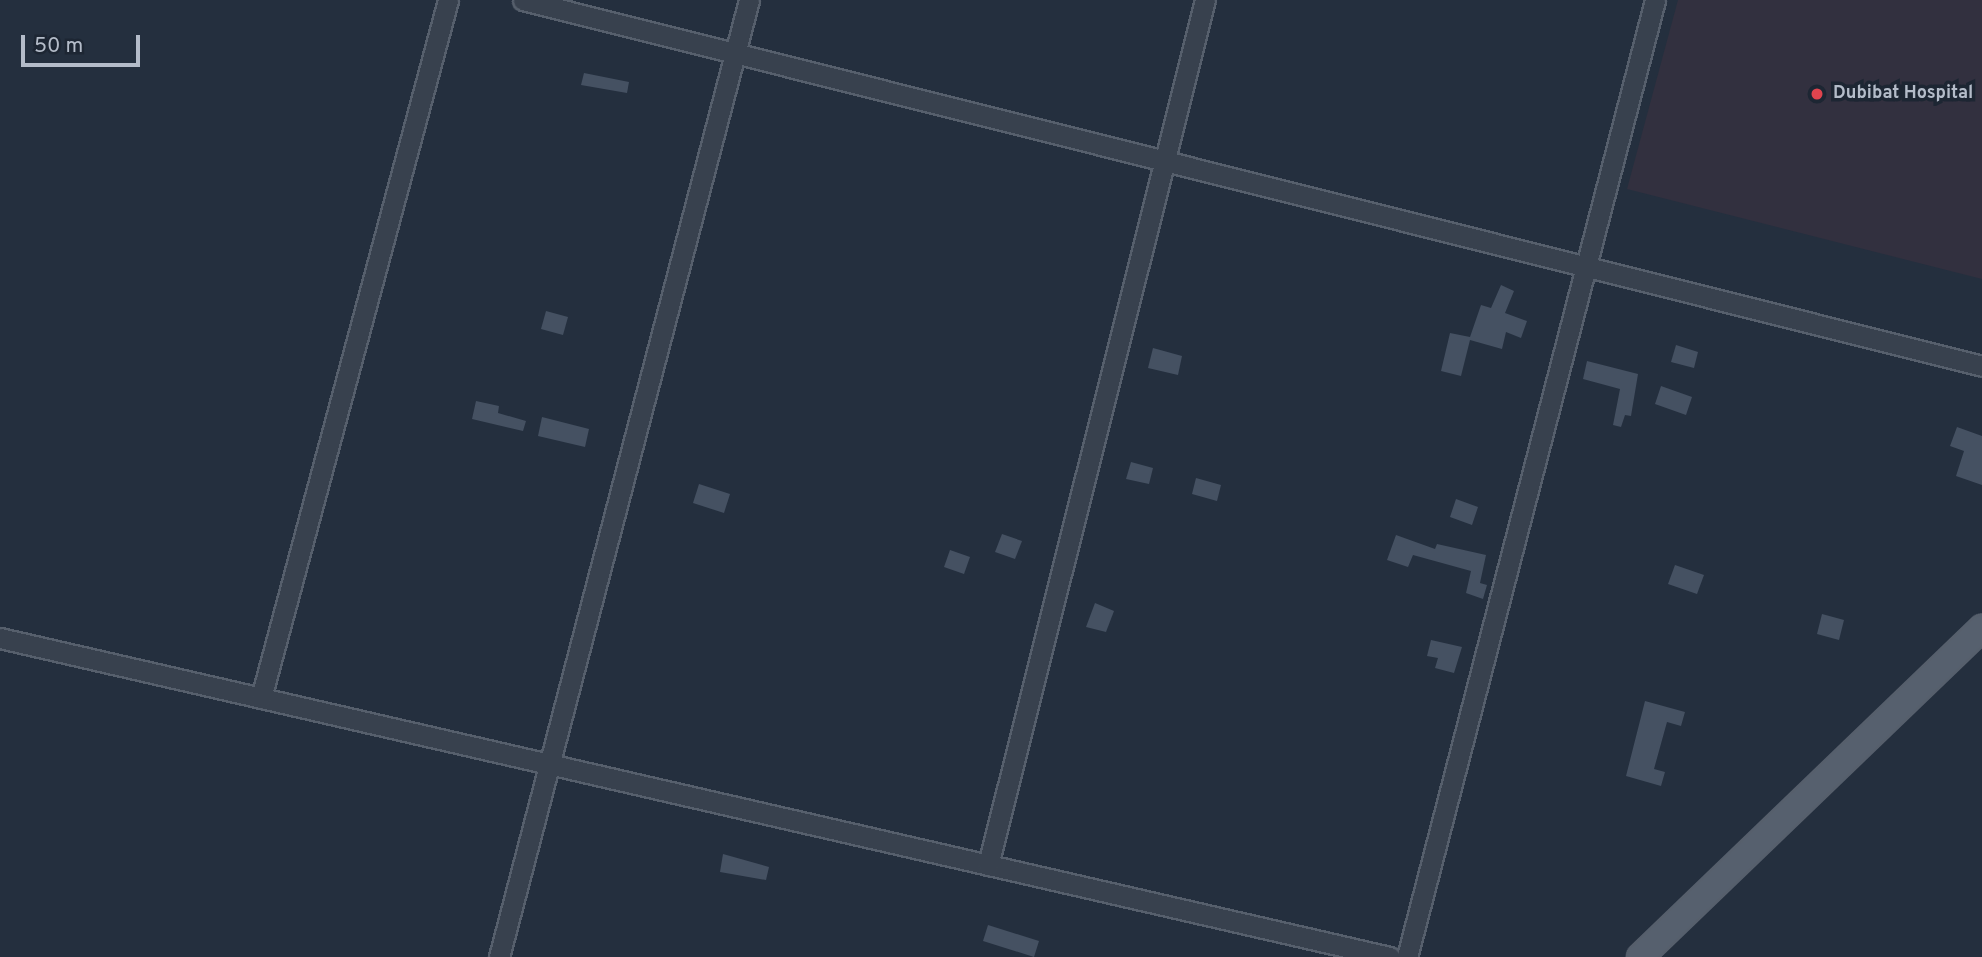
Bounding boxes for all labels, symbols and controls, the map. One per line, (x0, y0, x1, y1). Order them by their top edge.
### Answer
scale bar (24, 21, 144, 65)
text: 50 m (34, 33, 83, 60)
place label: Dubibat Hospital (1833, 83, 1973, 105)
marker: Dubibat Hospital (1807, 84, 1827, 104)

